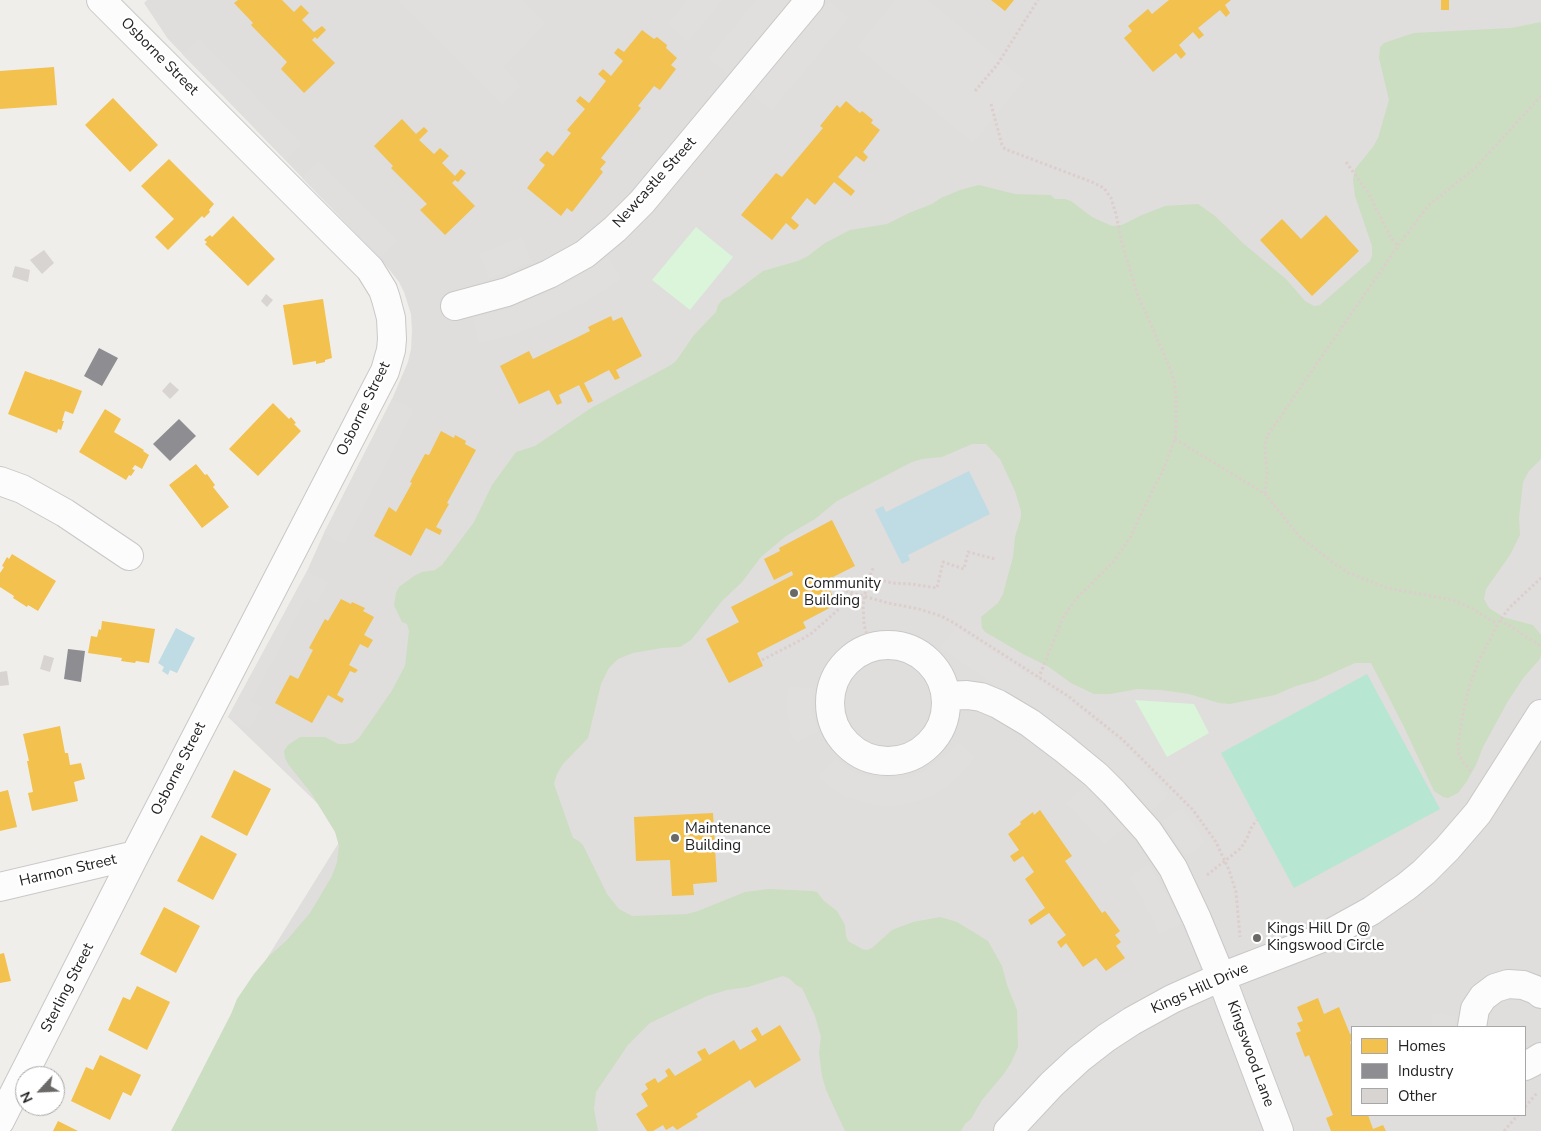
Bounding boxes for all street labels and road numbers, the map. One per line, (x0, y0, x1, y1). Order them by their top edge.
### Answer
street label: Osborne Street (116, 14, 202, 100)
street label: Newcastle Street (610, 134, 700, 232)
street label: Osborne Street (333, 359, 395, 459)
street label: Osborne Street (148, 719, 210, 819)
street label: Harmon Street (18, 851, 118, 891)
street label: Sterling Street (38, 940, 98, 1036)
street label: Kings Hill Drive (1149, 960, 1251, 1018)
street label: Kingswood Lane (1222, 998, 1278, 1110)

